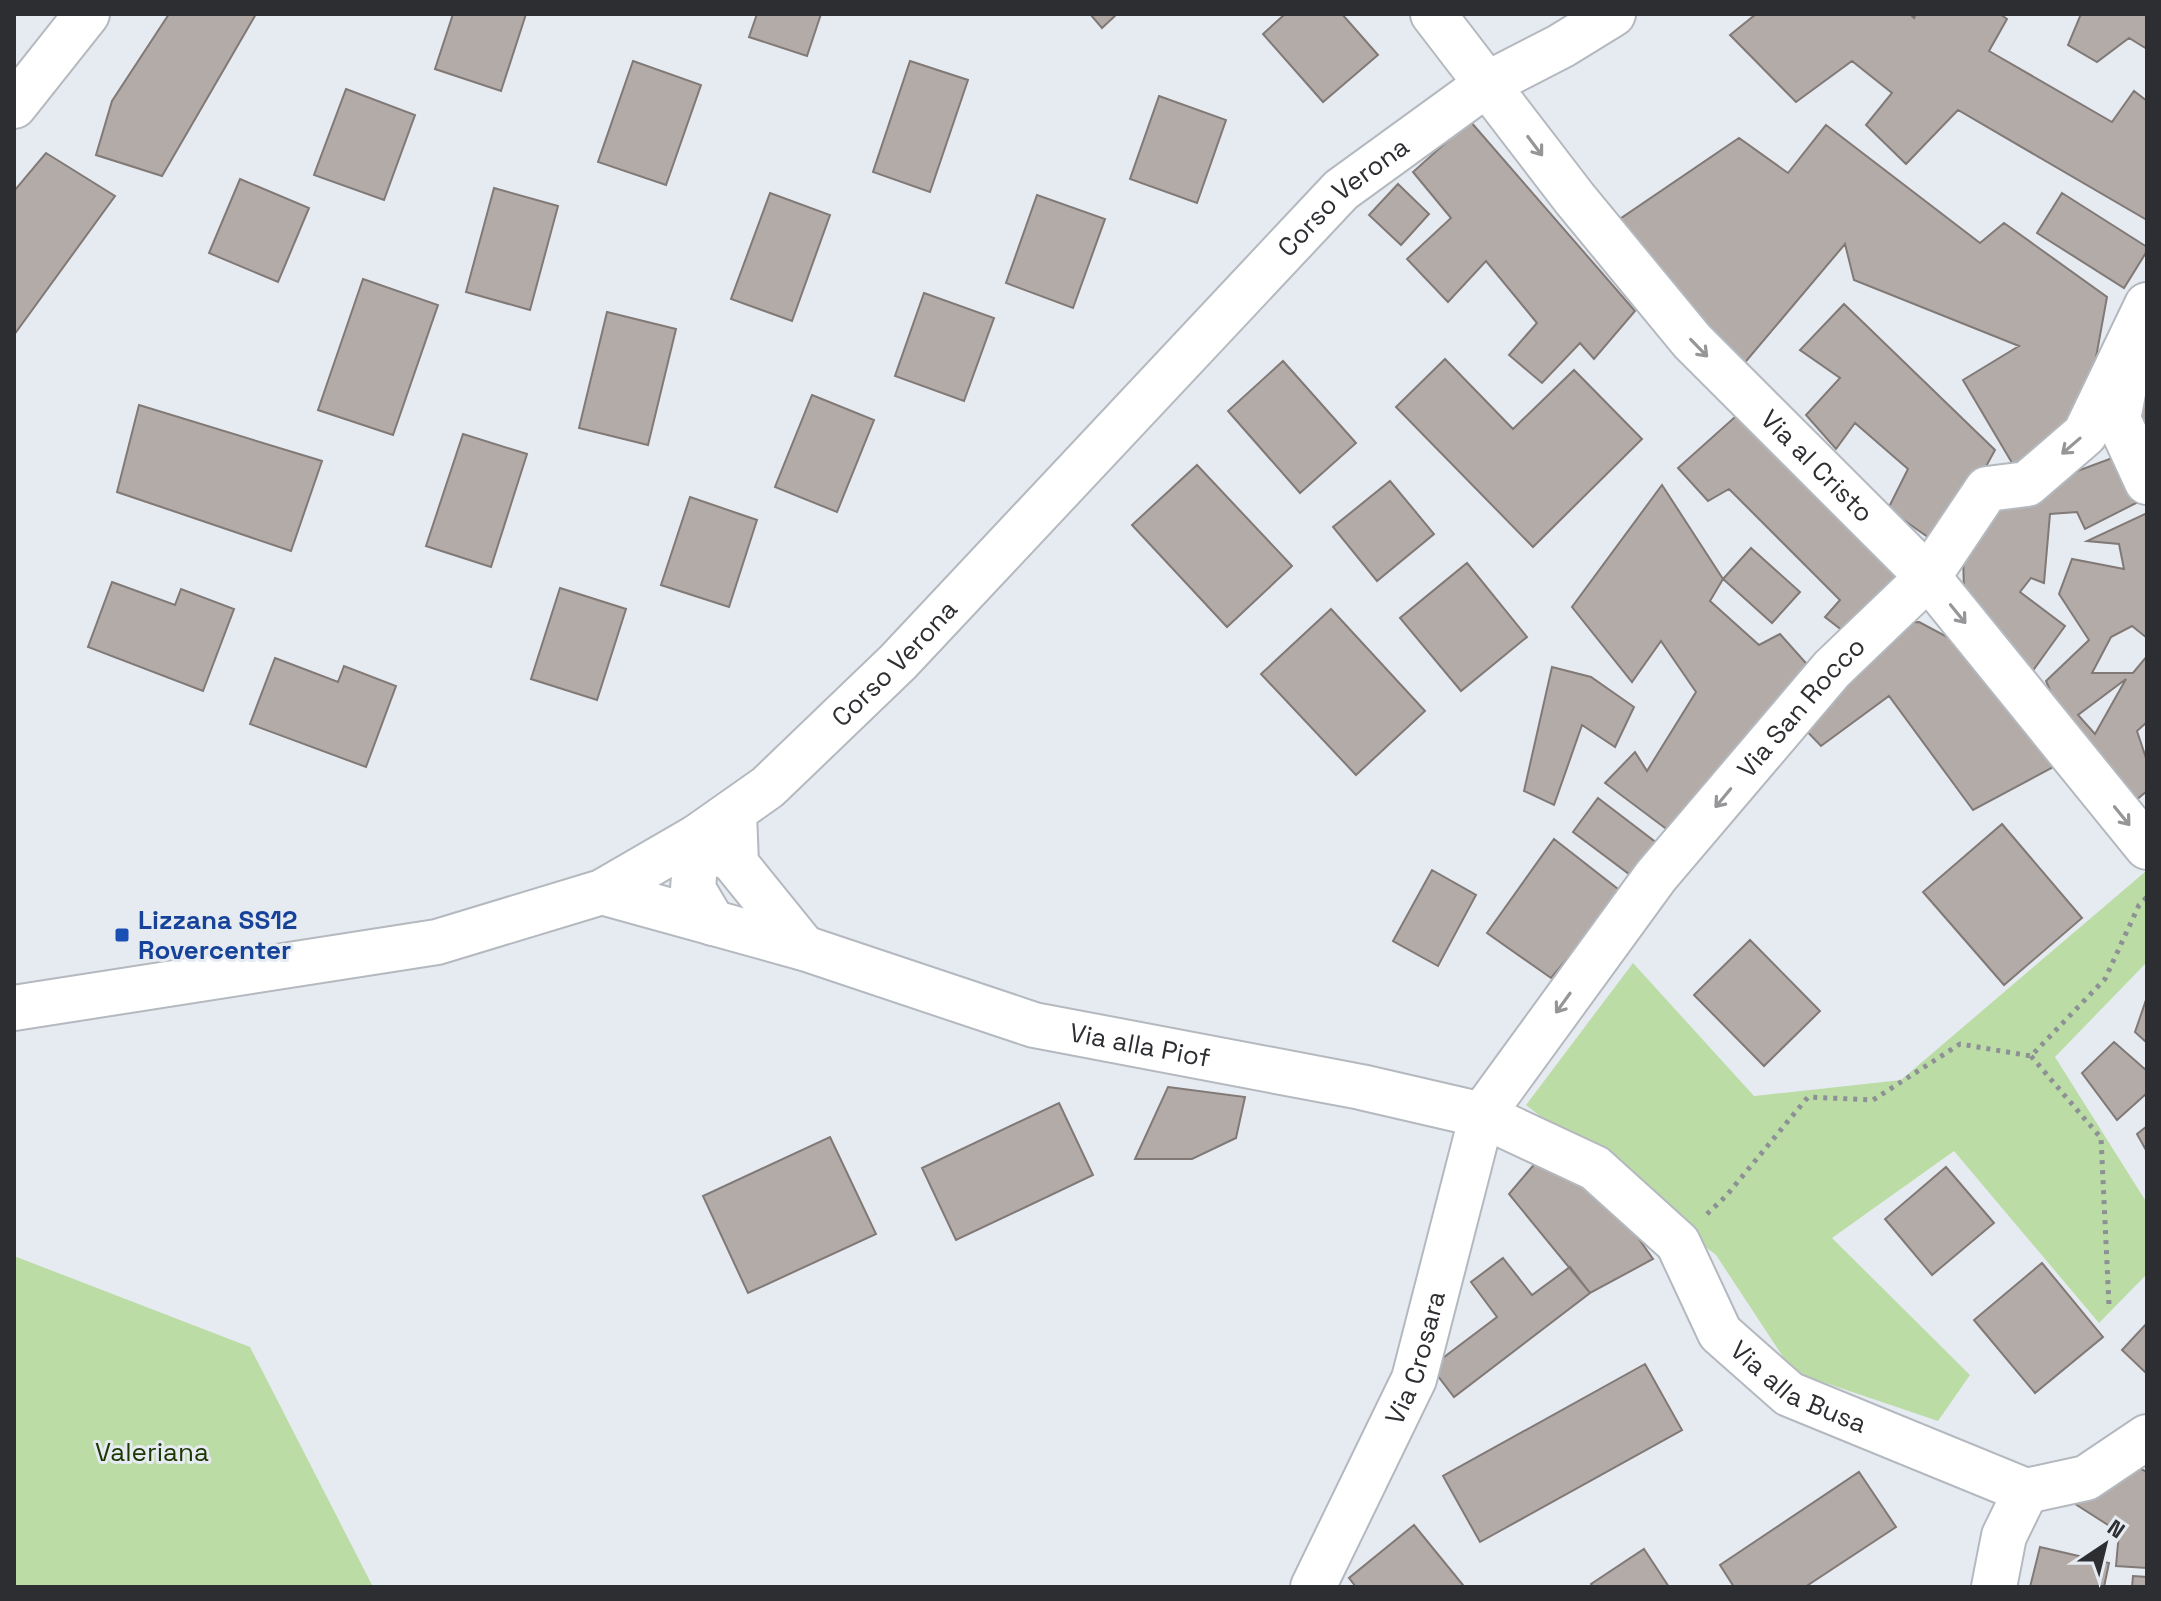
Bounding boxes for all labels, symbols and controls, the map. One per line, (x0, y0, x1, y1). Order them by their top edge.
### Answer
street label: Corso Verona (1270, 129, 1416, 264)
one-way arrow (1526, 135, 1543, 156)
one-way arrow (1689, 338, 1708, 357)
street label: Via al Cristo (1753, 402, 1881, 530)
one-way arrow (2061, 437, 2081, 455)
street label: Corso Verona (824, 593, 965, 734)
one-way arrow (1949, 603, 1967, 624)
street label: Via San Rocco (1730, 629, 1872, 785)
one-way arrow (1714, 787, 1732, 808)
one-way arrow (2113, 805, 2131, 826)
place label: Lizzana SS12 Rovercenter (138, 903, 297, 967)
marker: Lizzana SS12 Rovercenter (113, 926, 131, 944)
one-way arrow (1555, 992, 1572, 1014)
street label: Via alla Piof (1067, 1015, 1213, 1075)
street label: Via Crosara (1377, 1287, 1453, 1430)
street label: Via alla Busa (1723, 1333, 1872, 1441)
park label: Valeriana (95, 1435, 209, 1469)
north arrow (2065, 1505, 2145, 1585)
text: N (2102, 1513, 2131, 1544)

